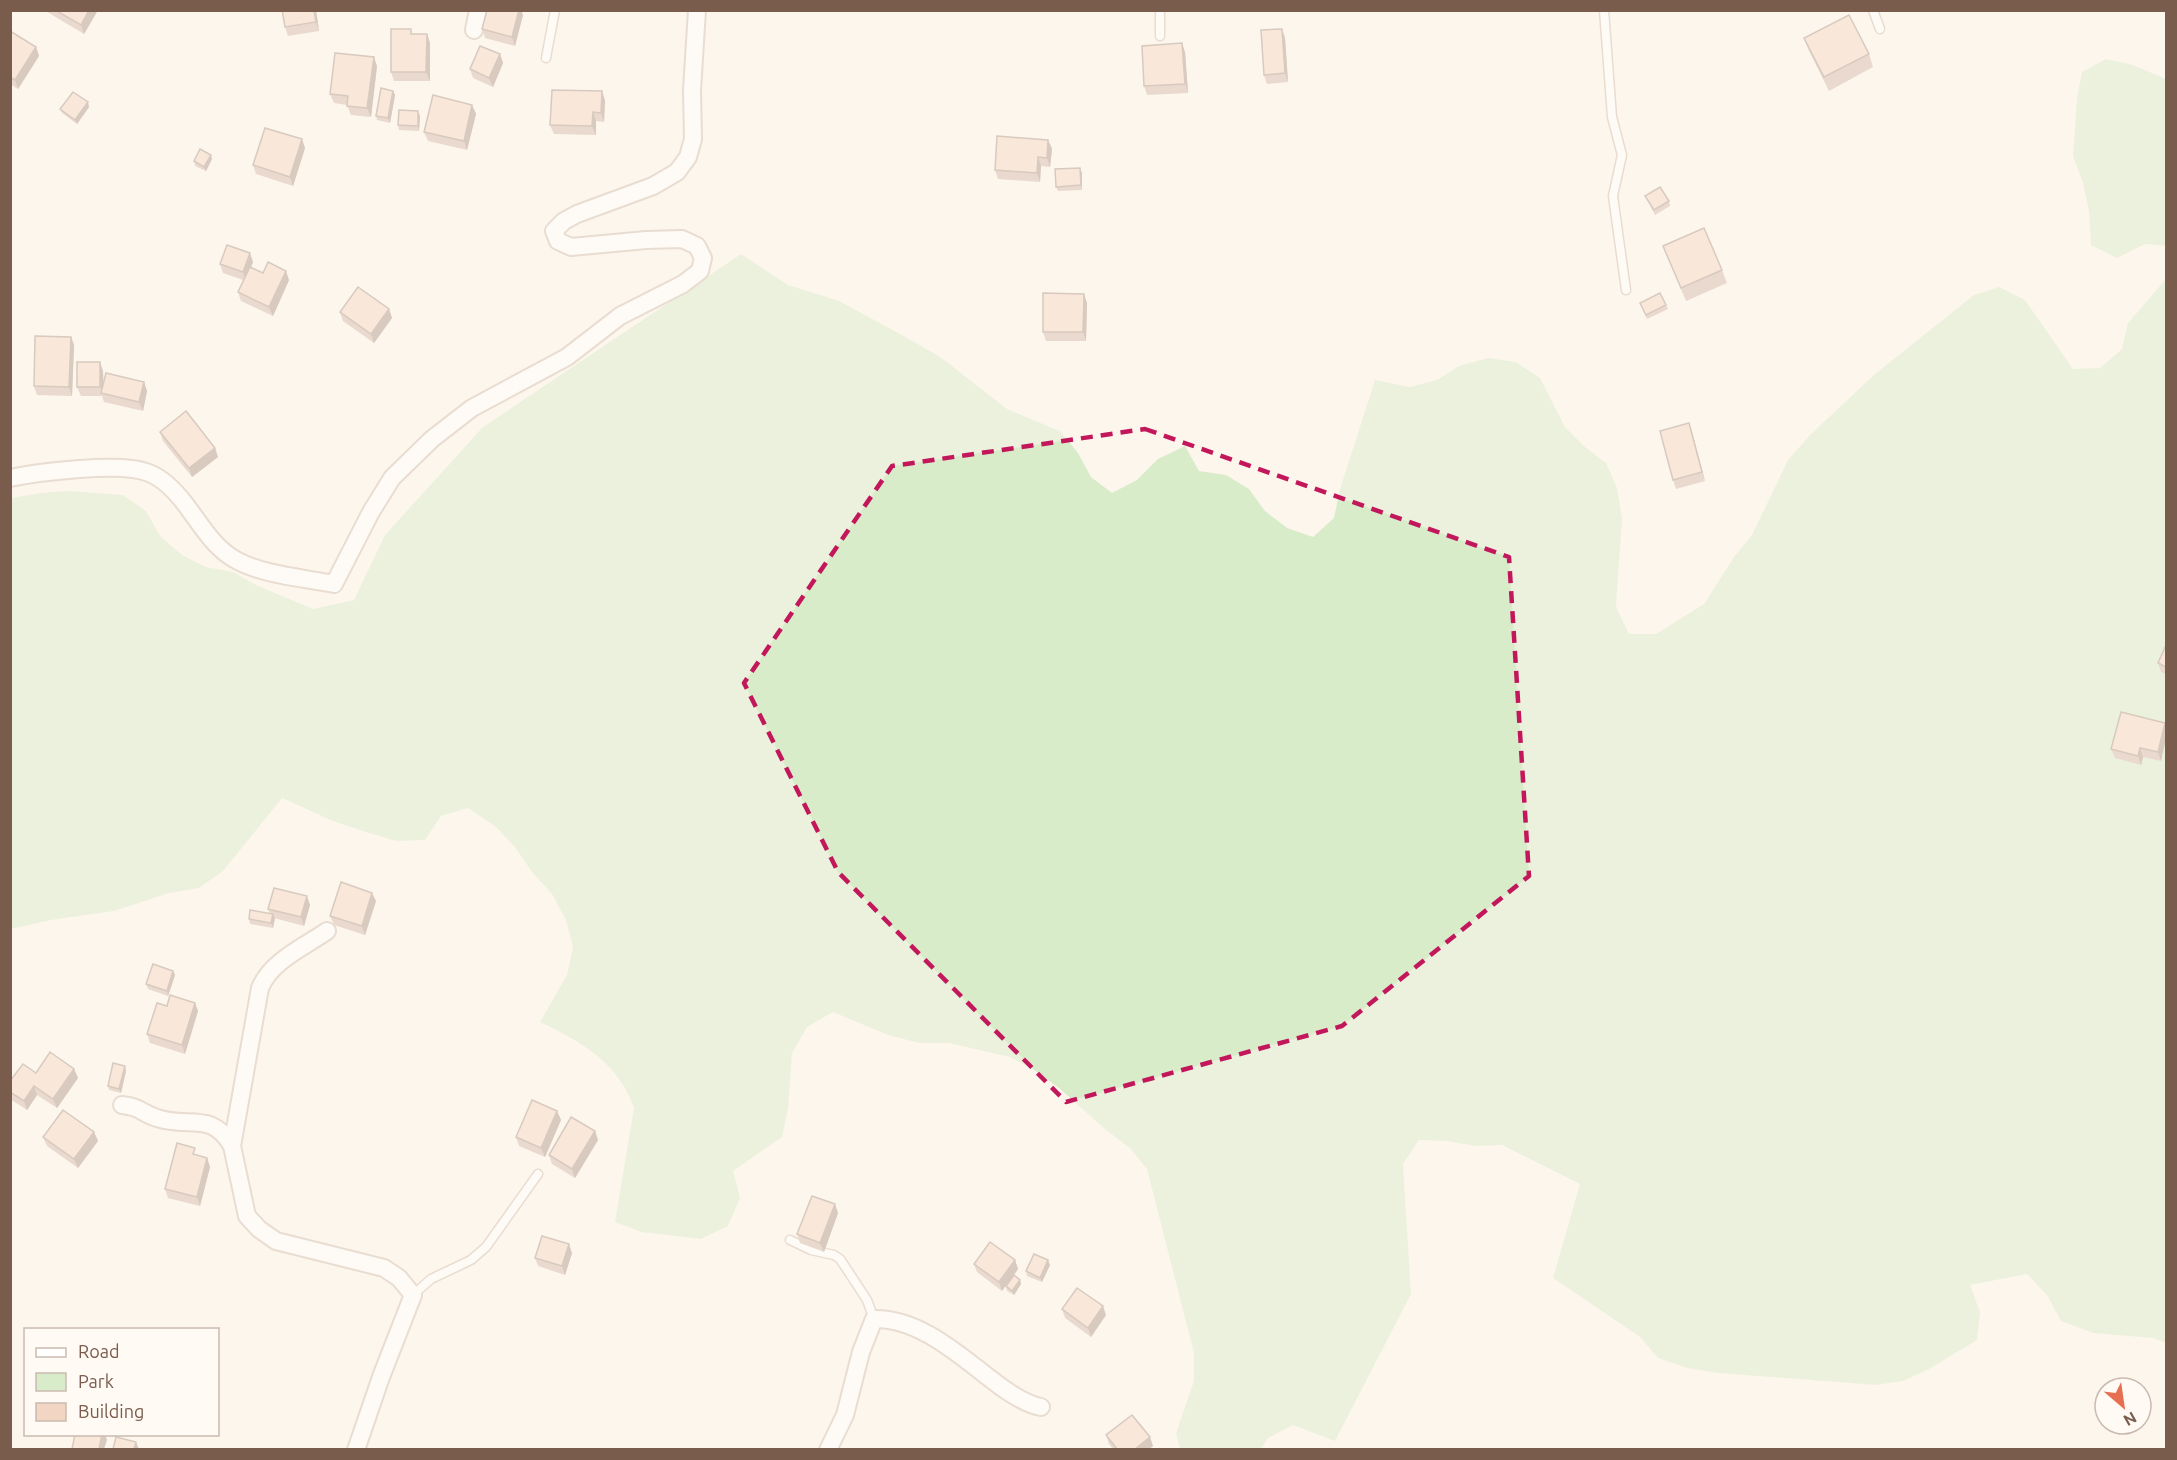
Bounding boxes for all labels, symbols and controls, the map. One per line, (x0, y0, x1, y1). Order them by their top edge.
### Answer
legend (24, 1328, 219, 1436)
text: Road (78, 1341, 120, 1361)
text: Park (78, 1371, 114, 1391)
north arrow (2093, 1376, 2153, 1436)
text: Building (78, 1401, 144, 1421)
text: N (2121, 1408, 2140, 1430)

